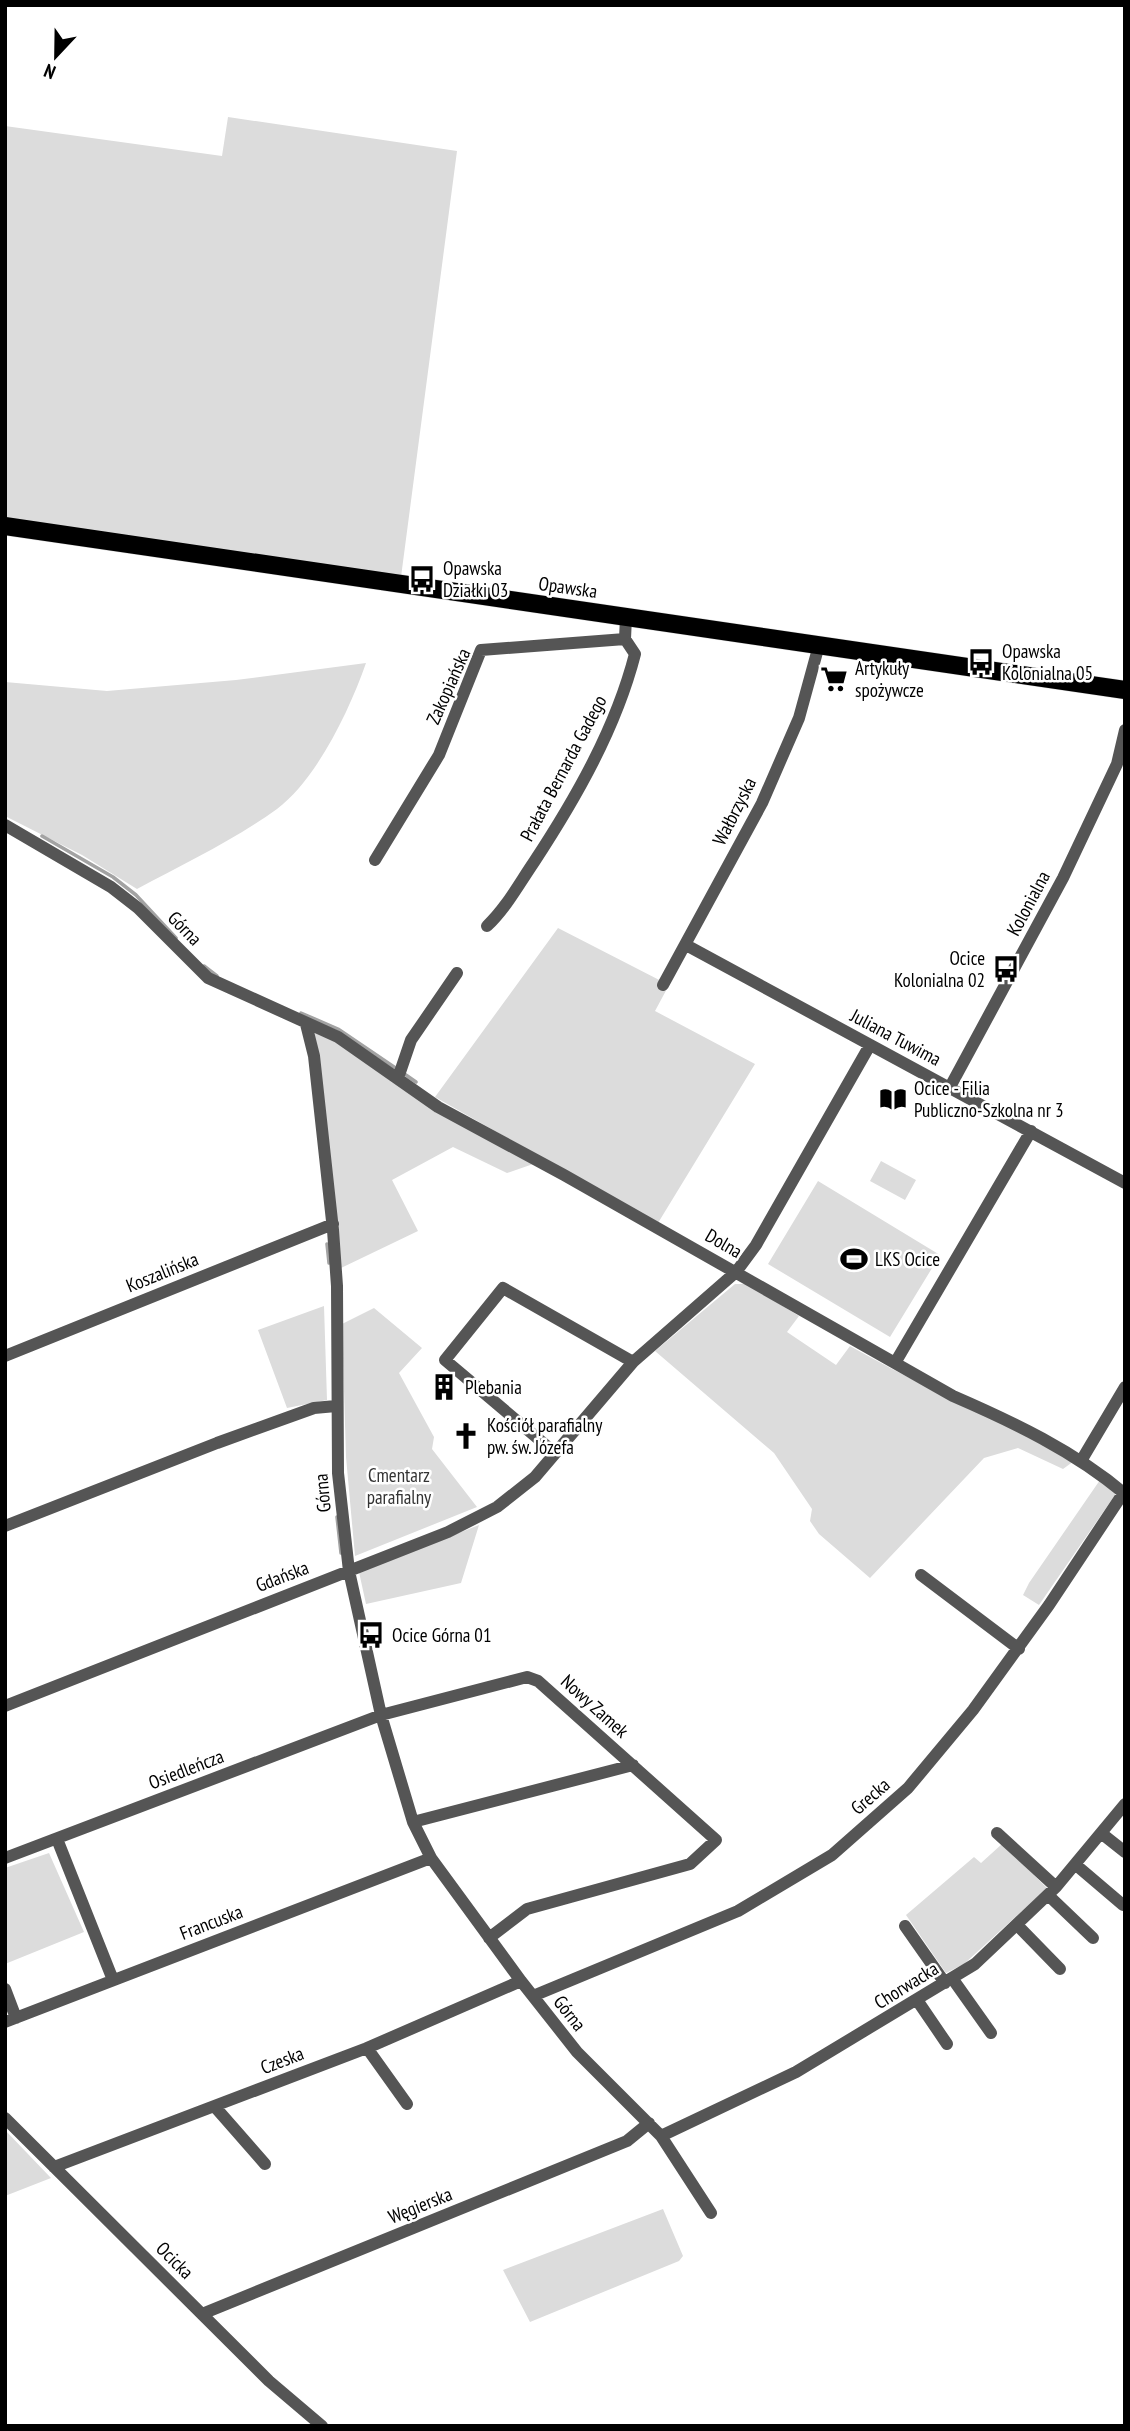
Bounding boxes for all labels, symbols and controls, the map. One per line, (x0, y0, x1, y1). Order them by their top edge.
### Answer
north arrow (21, 21, 91, 91)
text: N (40, 59, 59, 85)
place label: Opawska Działki 03 (443, 556, 508, 602)
bus stop icon: Opawska Działki 03 (407, 564, 437, 594)
street label: Opawska (537, 571, 599, 603)
place label: Opawska Kolonialna 05 (1002, 639, 1093, 685)
street label: Zakopiańska (421, 644, 475, 728)
bus stop icon: Opawska Kolonialna 05 (966, 647, 996, 677)
place label: Artykuły spożywcze (855, 656, 924, 702)
supermarket icon: Artykuły spożywcze (819, 664, 849, 694)
street label: Prałata Bernarda Gadego (514, 691, 612, 845)
street label: Wałbrzyska (707, 773, 761, 849)
street label: Kolonialna (1001, 867, 1055, 939)
street label: Górna (163, 906, 207, 950)
place label: Ocice Kolonialna 02 (894, 946, 985, 992)
bus stop icon: Ocice Kolonialna 02 (991, 954, 1021, 984)
street label: Juliana Tuwima (846, 1003, 945, 1071)
place label: Ocice - Filia Publiczno-Szkolna nr 3 (914, 1076, 1063, 1122)
library icon: Ocice - Filia Publiczno-Szkolna nr 3 (878, 1084, 908, 1114)
street label: Dolna (701, 1223, 747, 1263)
sports icon: LKS Ocice (839, 1244, 869, 1274)
street label: Koszalińska (122, 1247, 202, 1297)
place label: LKS Ocice (875, 1247, 940, 1271)
building icon: Plebania (429, 1372, 459, 1402)
place label: Plebania (465, 1375, 522, 1399)
place label: Kościół parafialny pw. św. Józefa (487, 1413, 603, 1459)
church icon: Kościół parafialny pw. św. Józefa (451, 1421, 481, 1451)
park label: Cmentarz parafialny (367, 1463, 432, 1509)
street label: Górna (308, 1473, 336, 1513)
street label: Gdańska (252, 1555, 312, 1597)
bus stop icon: Ocice Górna 01 (356, 1620, 386, 1650)
place label: Ocice Górna 01 (392, 1623, 491, 1647)
street label: Nowy Zamek (556, 1669, 634, 1743)
street label: Osiedleńcza (145, 1744, 227, 1794)
street label: Grecka (846, 1773, 894, 1819)
street label: Francuska (176, 1899, 246, 1945)
street label: Chorwacka (870, 1956, 942, 2014)
street label: Górna (549, 1990, 591, 2036)
street label: Czeska (257, 2041, 307, 2079)
street label: Węgierska (385, 2181, 455, 2229)
street label: Ocicka (151, 2236, 199, 2284)

